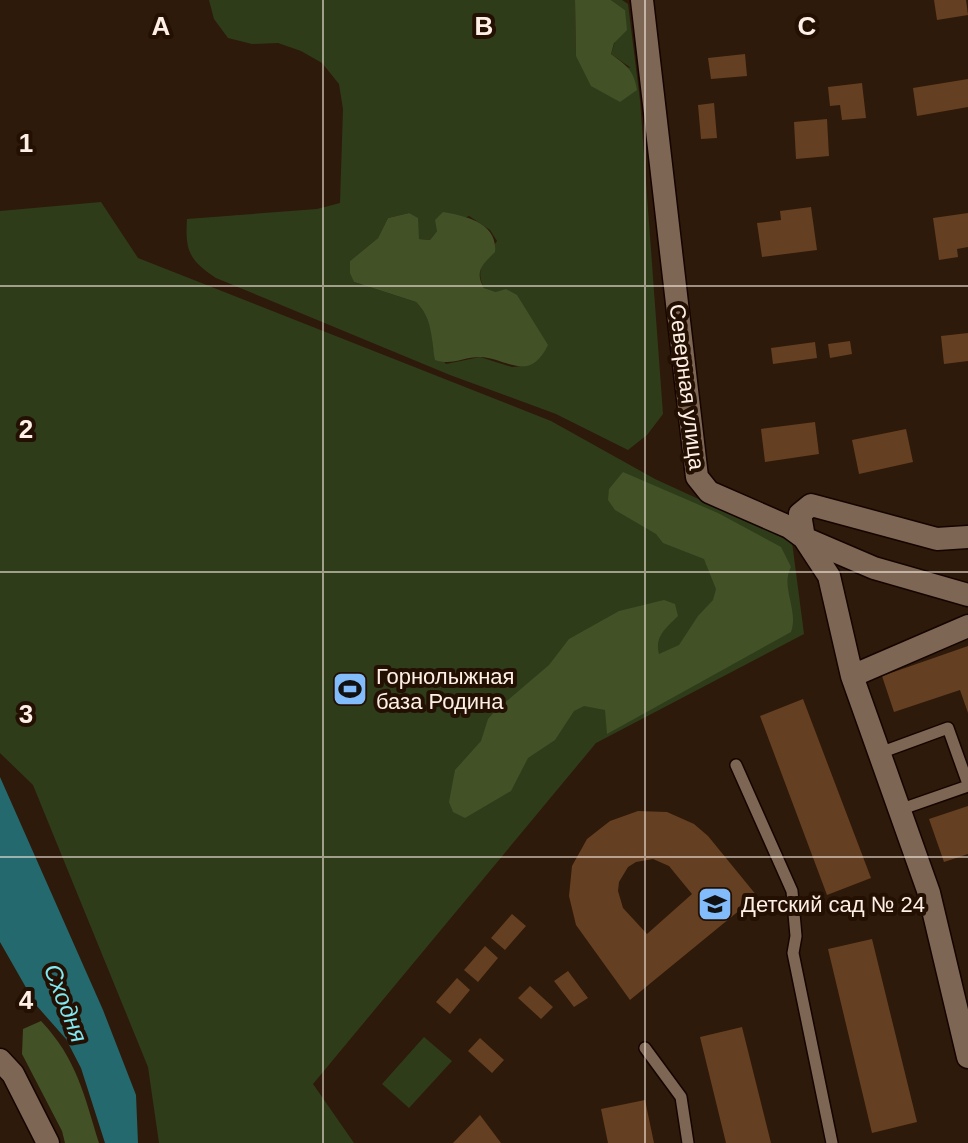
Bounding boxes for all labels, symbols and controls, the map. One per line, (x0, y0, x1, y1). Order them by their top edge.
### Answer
text: A (152, 11, 171, 41)
text: B (475, 11, 493, 41)
text: C (798, 11, 817, 41)
text: 1 (19, 128, 33, 158)
street label: Северная улица (664, 303, 710, 472)
text: 2 (19, 414, 33, 444)
place label: Горнолыжная база Родина (376, 664, 514, 714)
sports icon: Горнолыжная база Родина (331, 670, 369, 708)
text: 3 (19, 699, 33, 729)
school or university icon: Детский сад № 24 (696, 885, 734, 923)
place label: Детский сад № 24 (741, 892, 925, 917)
water label: Сходня (39, 960, 93, 1046)
text: 4 (19, 985, 34, 1015)

